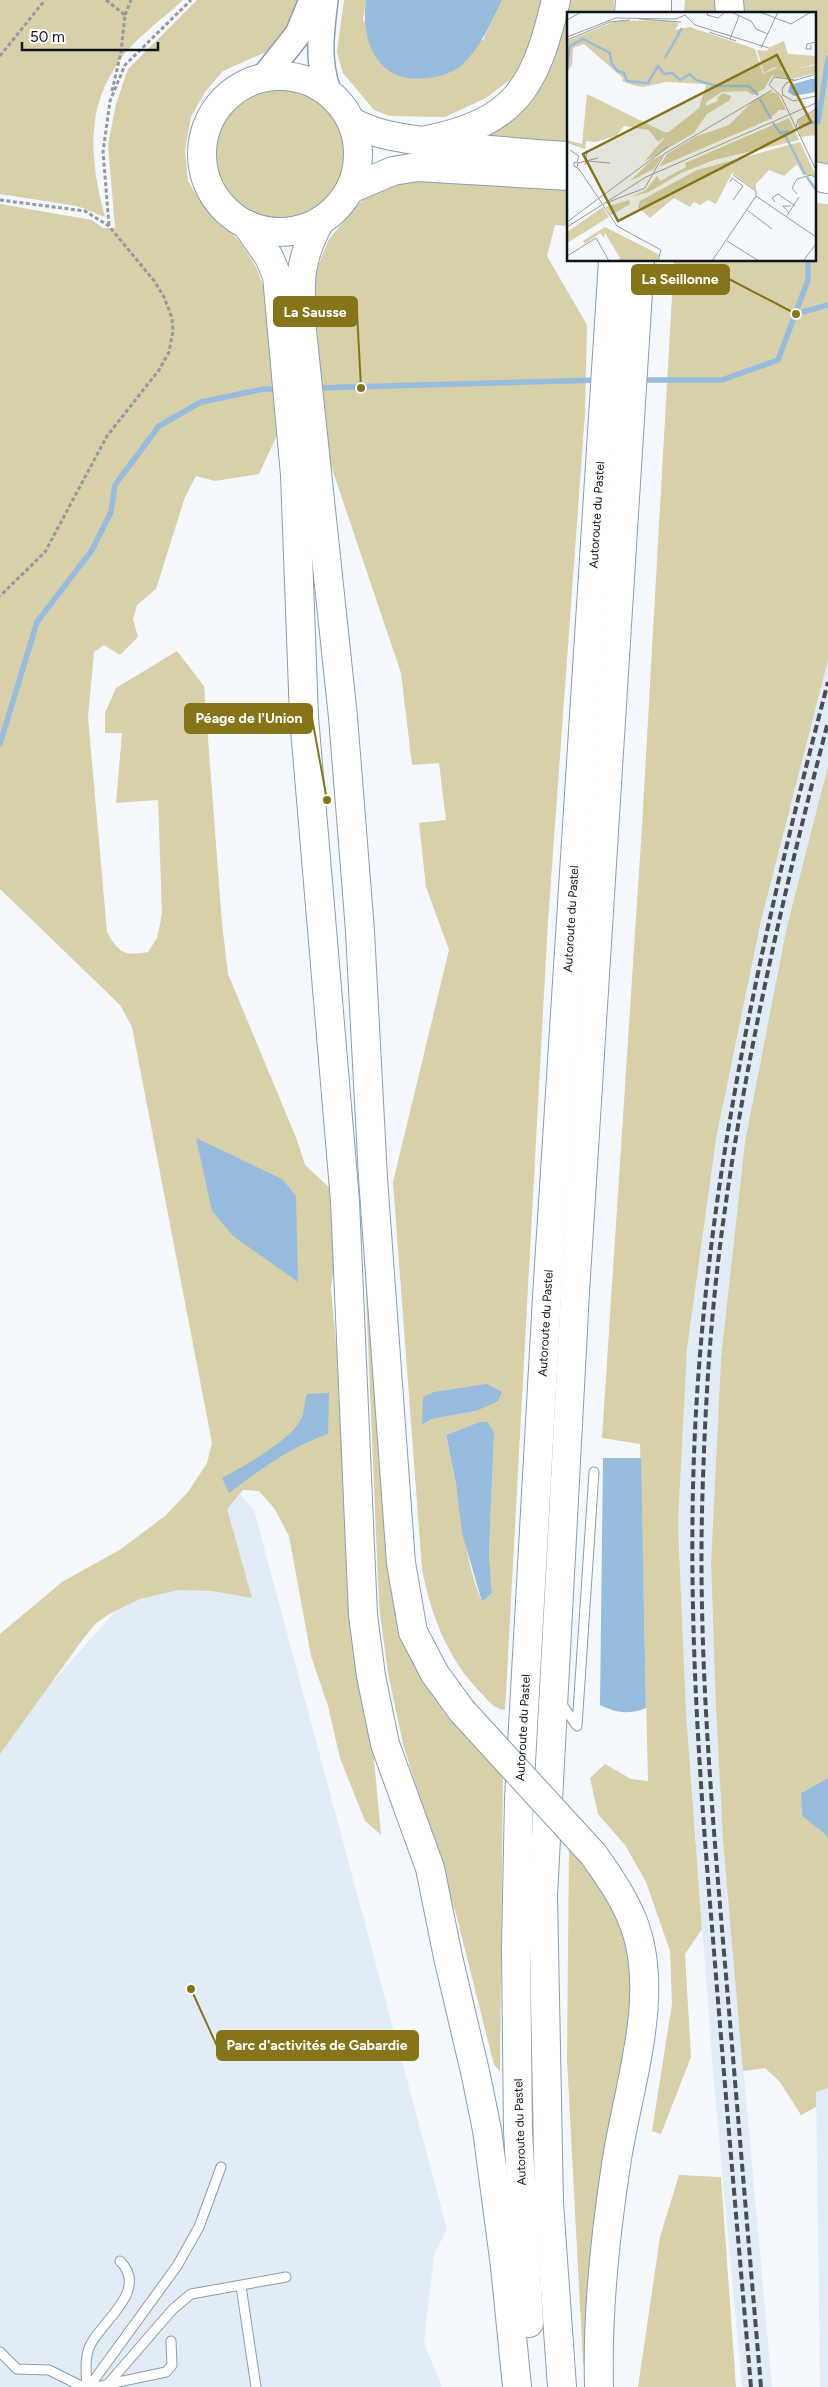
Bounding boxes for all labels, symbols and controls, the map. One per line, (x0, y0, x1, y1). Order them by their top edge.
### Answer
inset map (567, 12, 816, 261)
scale bar (22, 20, 159, 52)
text: 50 m (30, 28, 65, 46)
callout: La Seillonne (632, 265, 729, 294)
text: La Seillonne (642, 271, 719, 288)
callout: La Sausse (274, 297, 357, 326)
text: La Sausse (283, 304, 347, 321)
street label: Autoroute du Pastel (586, 461, 607, 569)
callout: Péage de l'Union (185, 704, 312, 733)
text: Péage de l'Union (196, 710, 303, 727)
street label: Autoroute du Pastel (561, 865, 581, 973)
street label: Autoroute du Pastel (536, 1269, 556, 1377)
street label: Autoroute du Pastel (513, 1674, 533, 1781)
callout: Parc d'activités de Gabardie (217, 2031, 418, 2060)
text: Parc d'activités de Gabardie (227, 2037, 408, 2054)
street label: Autoroute du Pastel (511, 2078, 529, 2186)

